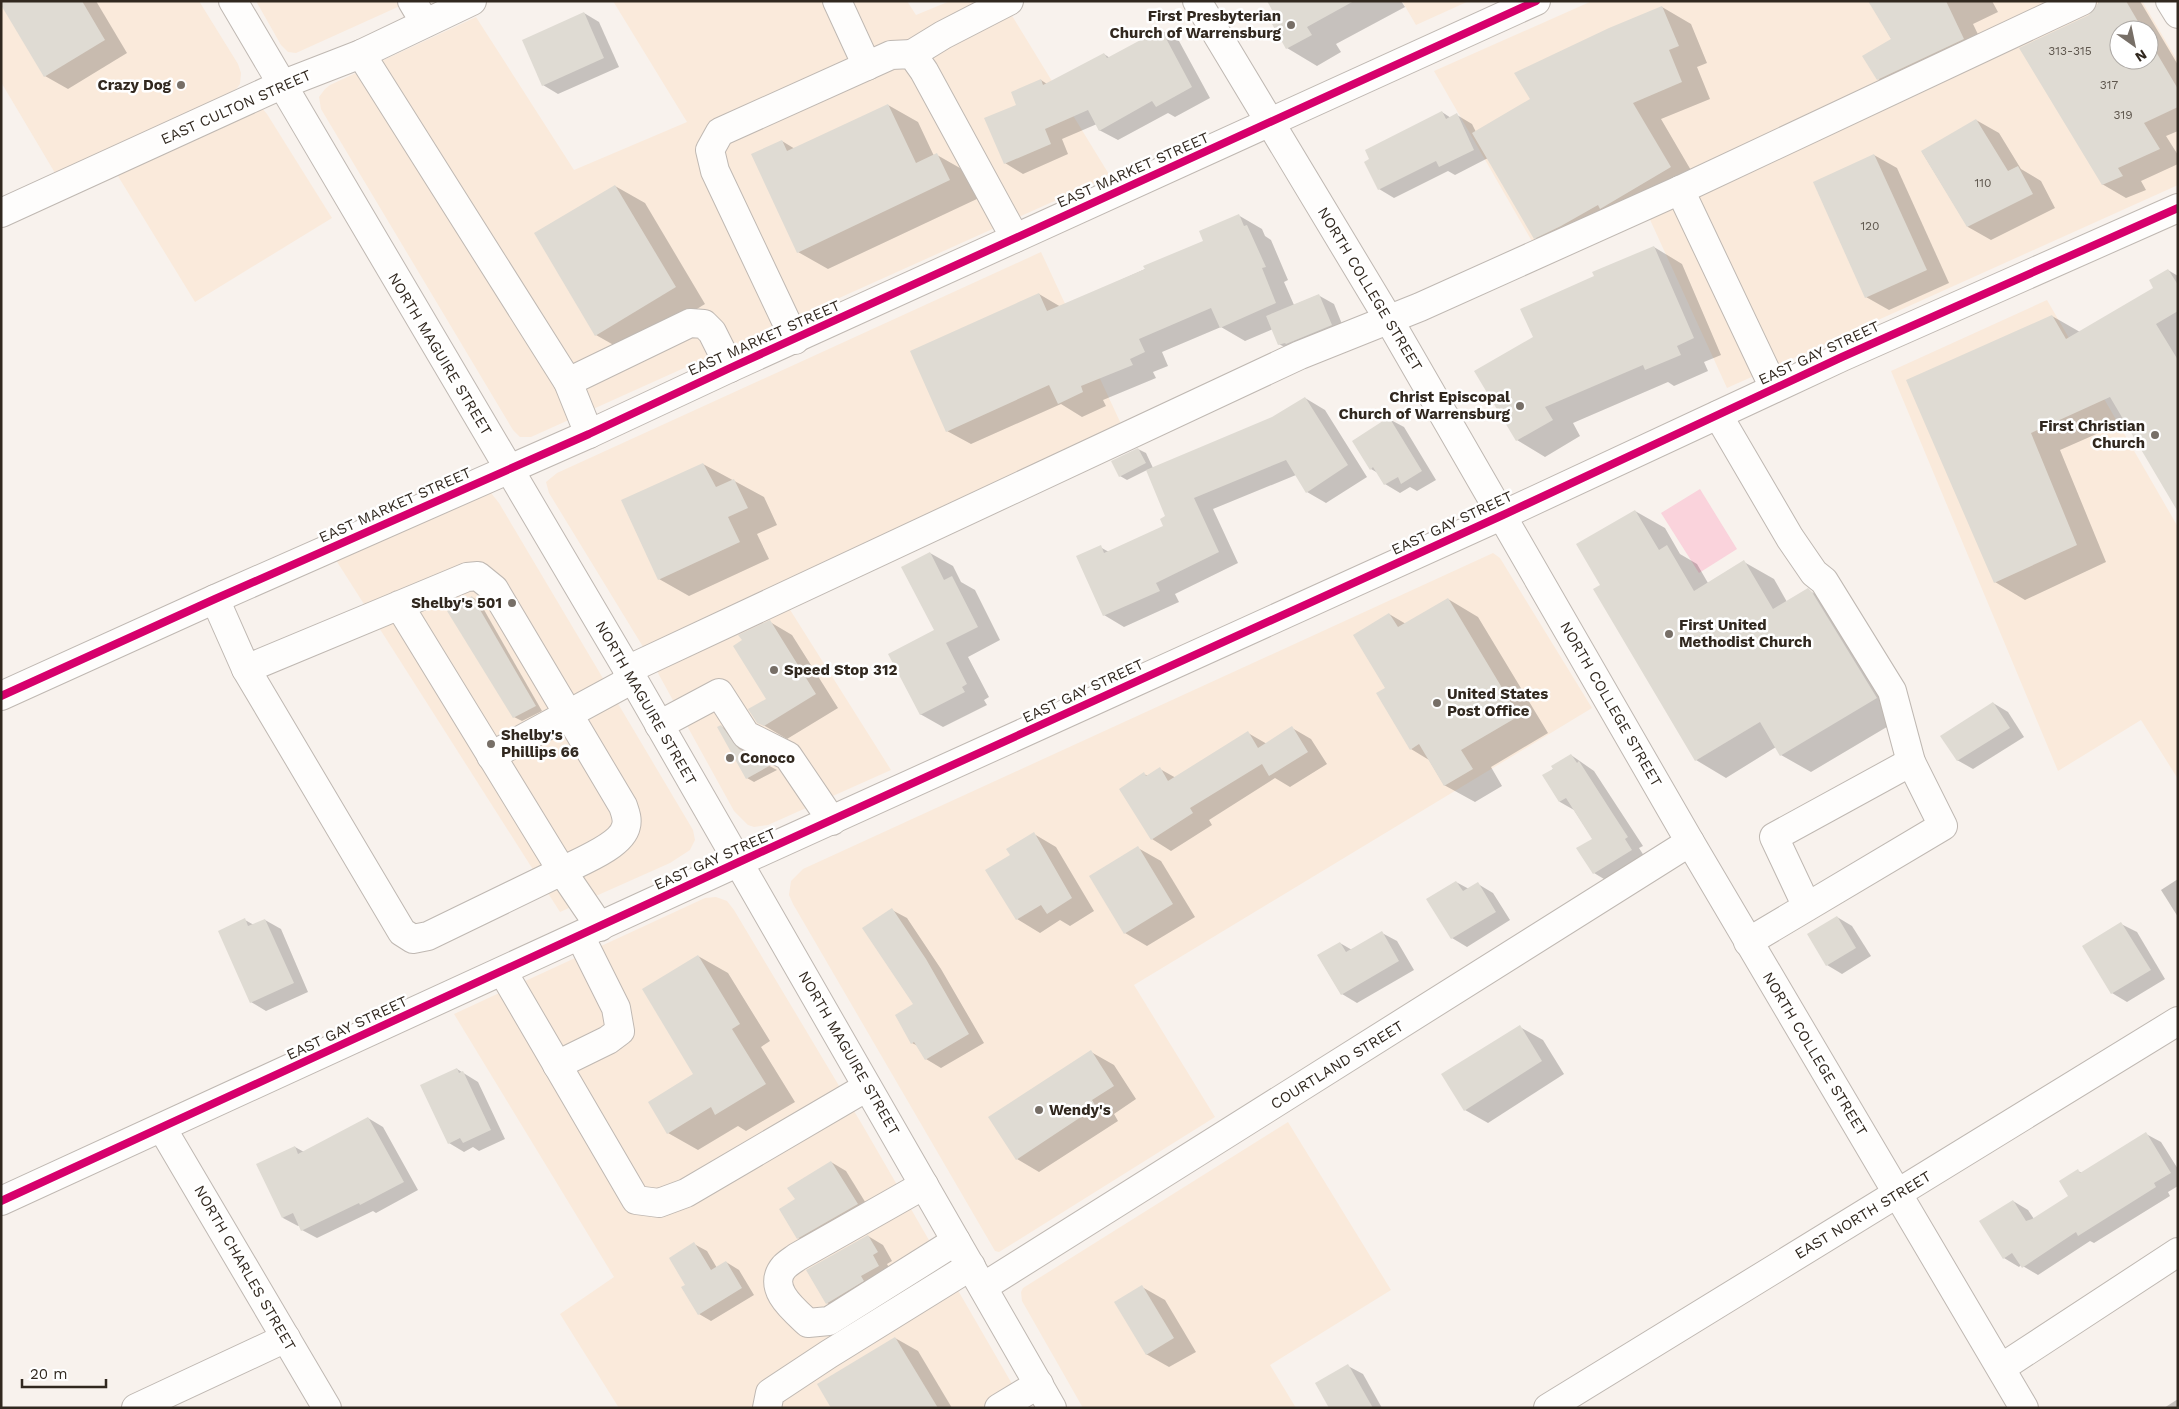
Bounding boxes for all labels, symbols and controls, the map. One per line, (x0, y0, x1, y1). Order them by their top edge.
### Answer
place label: First Presbyterian Church of Warrensburg (1110, 7, 1282, 42)
marker: First Presbyterian Church of Warrensburg (1285, 19, 1297, 31)
north arrow (2109, 20, 2159, 70)
house number: 313-315 (2048, 44, 2092, 58)
text: N (2132, 46, 2150, 65)
street label: EAST CULTON STREET (158, 66, 314, 148)
place label: Crazy Dog (98, 76, 172, 94)
house number: 317 (2100, 78, 2118, 92)
marker: Crazy Dog (175, 79, 187, 91)
house number: 319 (2113, 108, 2133, 122)
street label: EAST MARKET STREET (1054, 128, 1212, 212)
house number: 110 (1975, 176, 1991, 190)
street label: NORTH COLLEGE STREET (1314, 204, 1426, 374)
house number: 120 (1860, 219, 1880, 233)
street label: NORTH MAGUIRE STREET (384, 269, 496, 439)
street label: EAST MARKET STREET (685, 296, 843, 380)
street label: EAST GAY STREET (1756, 317, 1882, 389)
place label: Christ Episcopal Church of Warrensburg (1339, 388, 1511, 423)
marker: Christ Episcopal Church of Warrensburg (1514, 400, 1526, 412)
place label: First Christian Church (2039, 417, 2145, 452)
marker: First Christian Church (2149, 429, 2161, 441)
street label: EAST MARKET STREET (316, 463, 474, 547)
street label: EAST GAY STREET (1389, 487, 1515, 559)
place label: Shelby's 501 (411, 594, 502, 612)
marker: Shelby's 501 (506, 597, 518, 609)
place label: First United Methodist Church (1679, 616, 1812, 651)
street label: NORTH MAGUIRE STREET (592, 618, 700, 788)
street label: NORTH COLLEGE STREET (1556, 618, 1666, 790)
marker: First United Methodist Church (1663, 628, 1675, 640)
street label: EAST GAY STREET (1020, 655, 1146, 727)
place label: Speed Stop 312 (784, 661, 897, 679)
marker: Speed Stop 312 (768, 664, 780, 676)
place label: United States Post Office (1447, 685, 1548, 720)
marker: United States Post Office (1431, 697, 1443, 709)
place label: Shelby's Phillips 66 (501, 726, 579, 761)
marker: Shelby's Phillips 66 (485, 738, 497, 750)
place label: Conoco (740, 749, 795, 767)
marker: Conoco (724, 752, 736, 764)
street label: EAST GAY STREET (651, 824, 779, 894)
street label: NORTH MAGUIRE STREET (795, 968, 903, 1138)
street label: NORTH COLLEGE STREET (1759, 969, 1871, 1139)
street label: EAST GAY STREET (284, 992, 410, 1064)
street label: COURTLAND STREET (1267, 1017, 1407, 1113)
place label: Wendy's (1049, 1101, 1111, 1119)
marker: Wendy's (1033, 1104, 1045, 1116)
street label: EAST NORTH STREET (1792, 1167, 1934, 1263)
street label: NORTH CHARLES STREET (190, 1182, 300, 1354)
scale bar (22, 1356, 106, 1388)
text: 20 m (30, 1365, 68, 1383)

